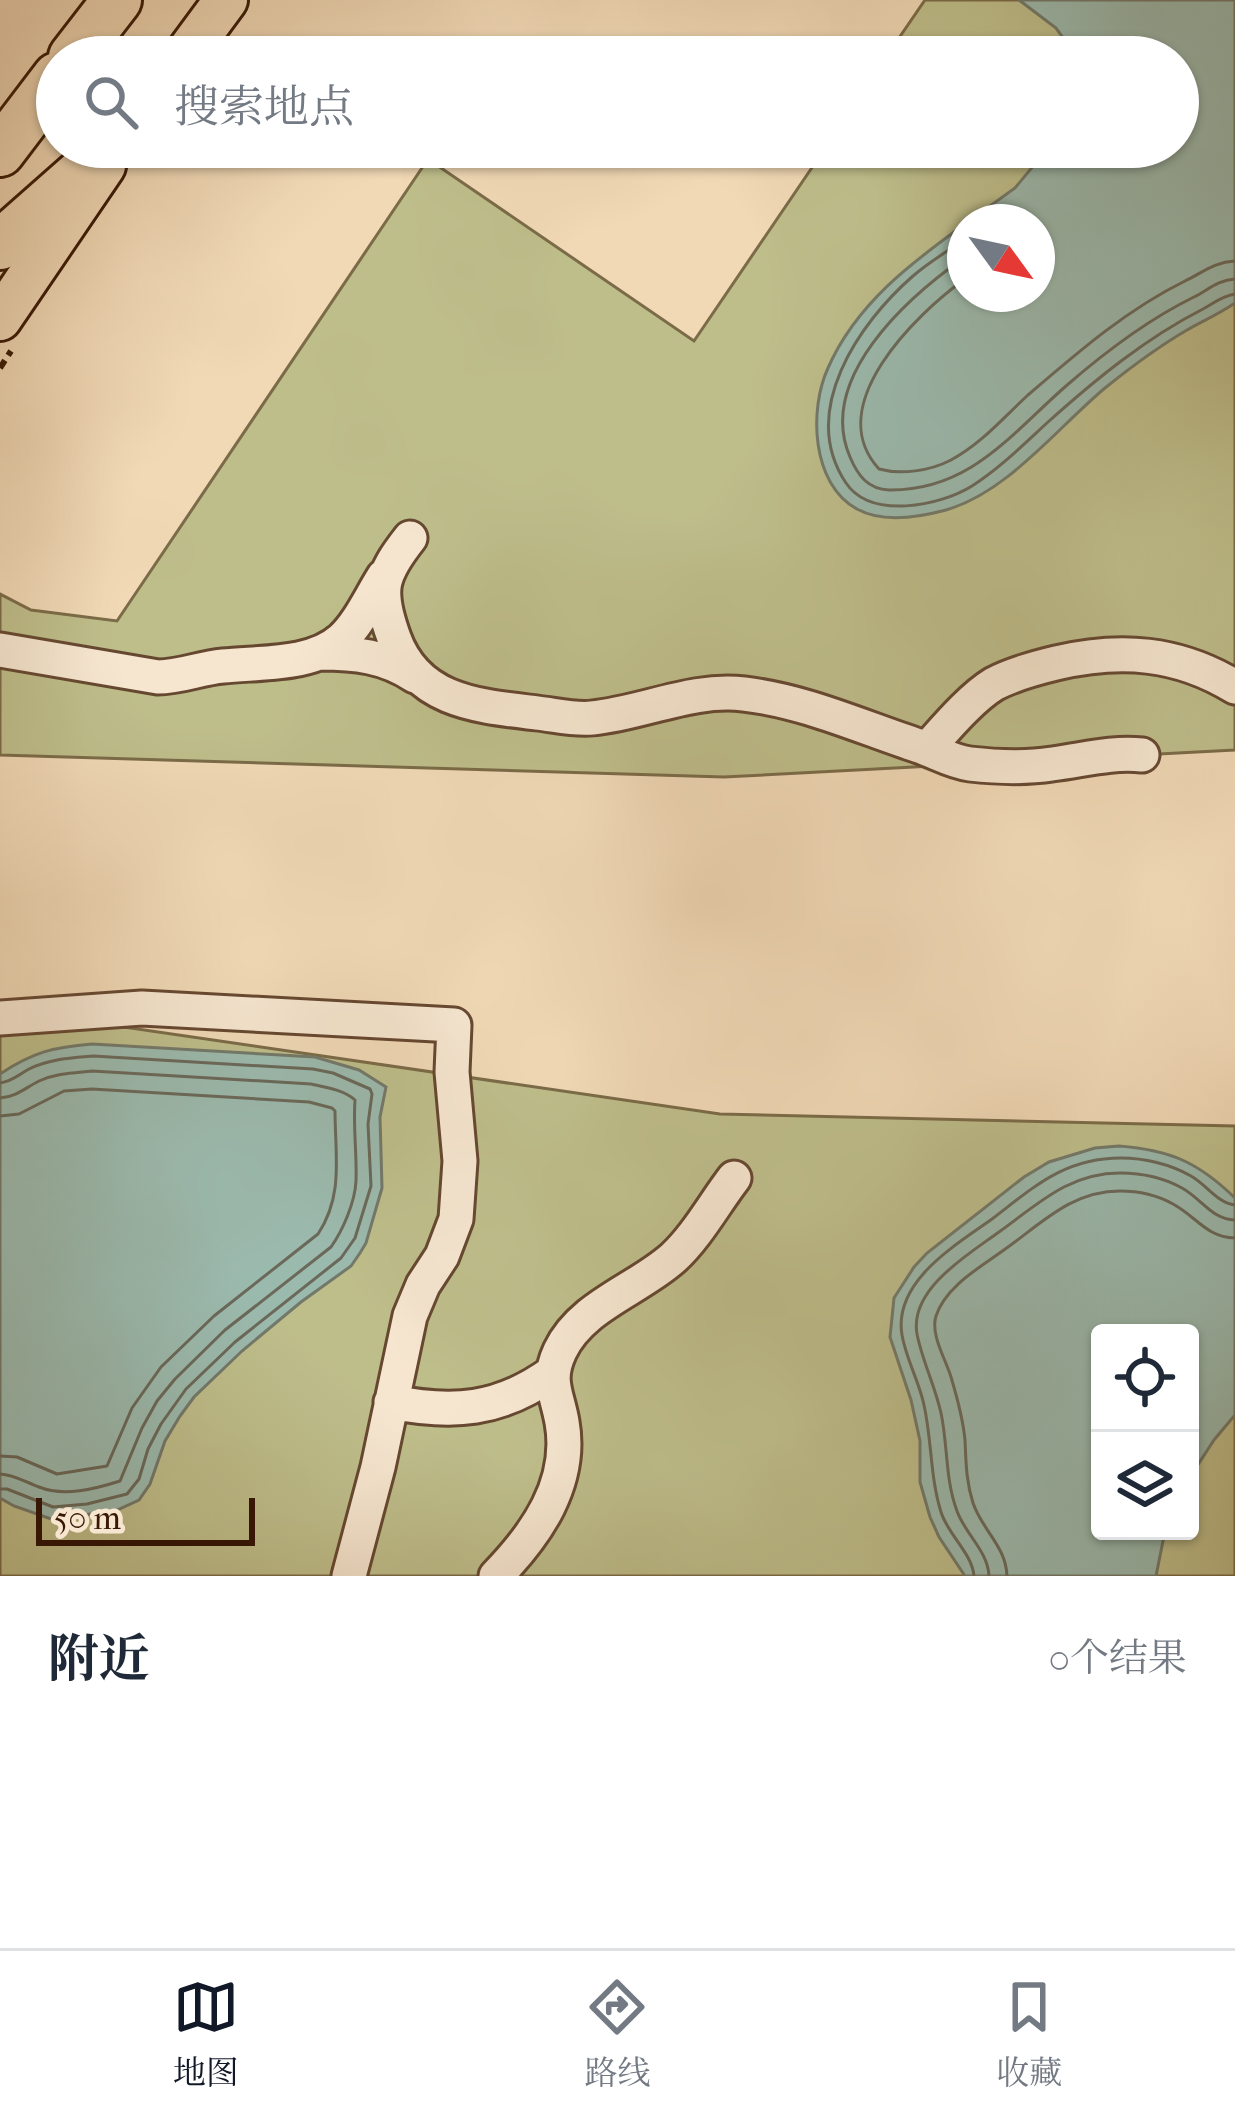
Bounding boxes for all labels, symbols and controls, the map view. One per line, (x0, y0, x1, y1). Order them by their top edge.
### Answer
search box (36, 36, 1199, 168)
icon: search (78, 69, 144, 135)
text: 搜索地点 (174, 81, 354, 134)
north arrow (947, 204, 1055, 312)
map controls (1091, 1324, 1199, 1540)
button: locate (1091, 1324, 1199, 1432)
button: layers (1091, 1432, 1199, 1540)
scale bar (36, 1492, 255, 1545)
text: 50 m (54, 1499, 121, 1538)
text: 附近 (48, 1629, 150, 1689)
text: 0个结果 (1048, 1635, 1187, 1681)
tab: 地图 (173, 1974, 239, 2093)
tab: 路线 (584, 1974, 650, 2093)
tab: 收藏 (996, 1974, 1062, 2093)

